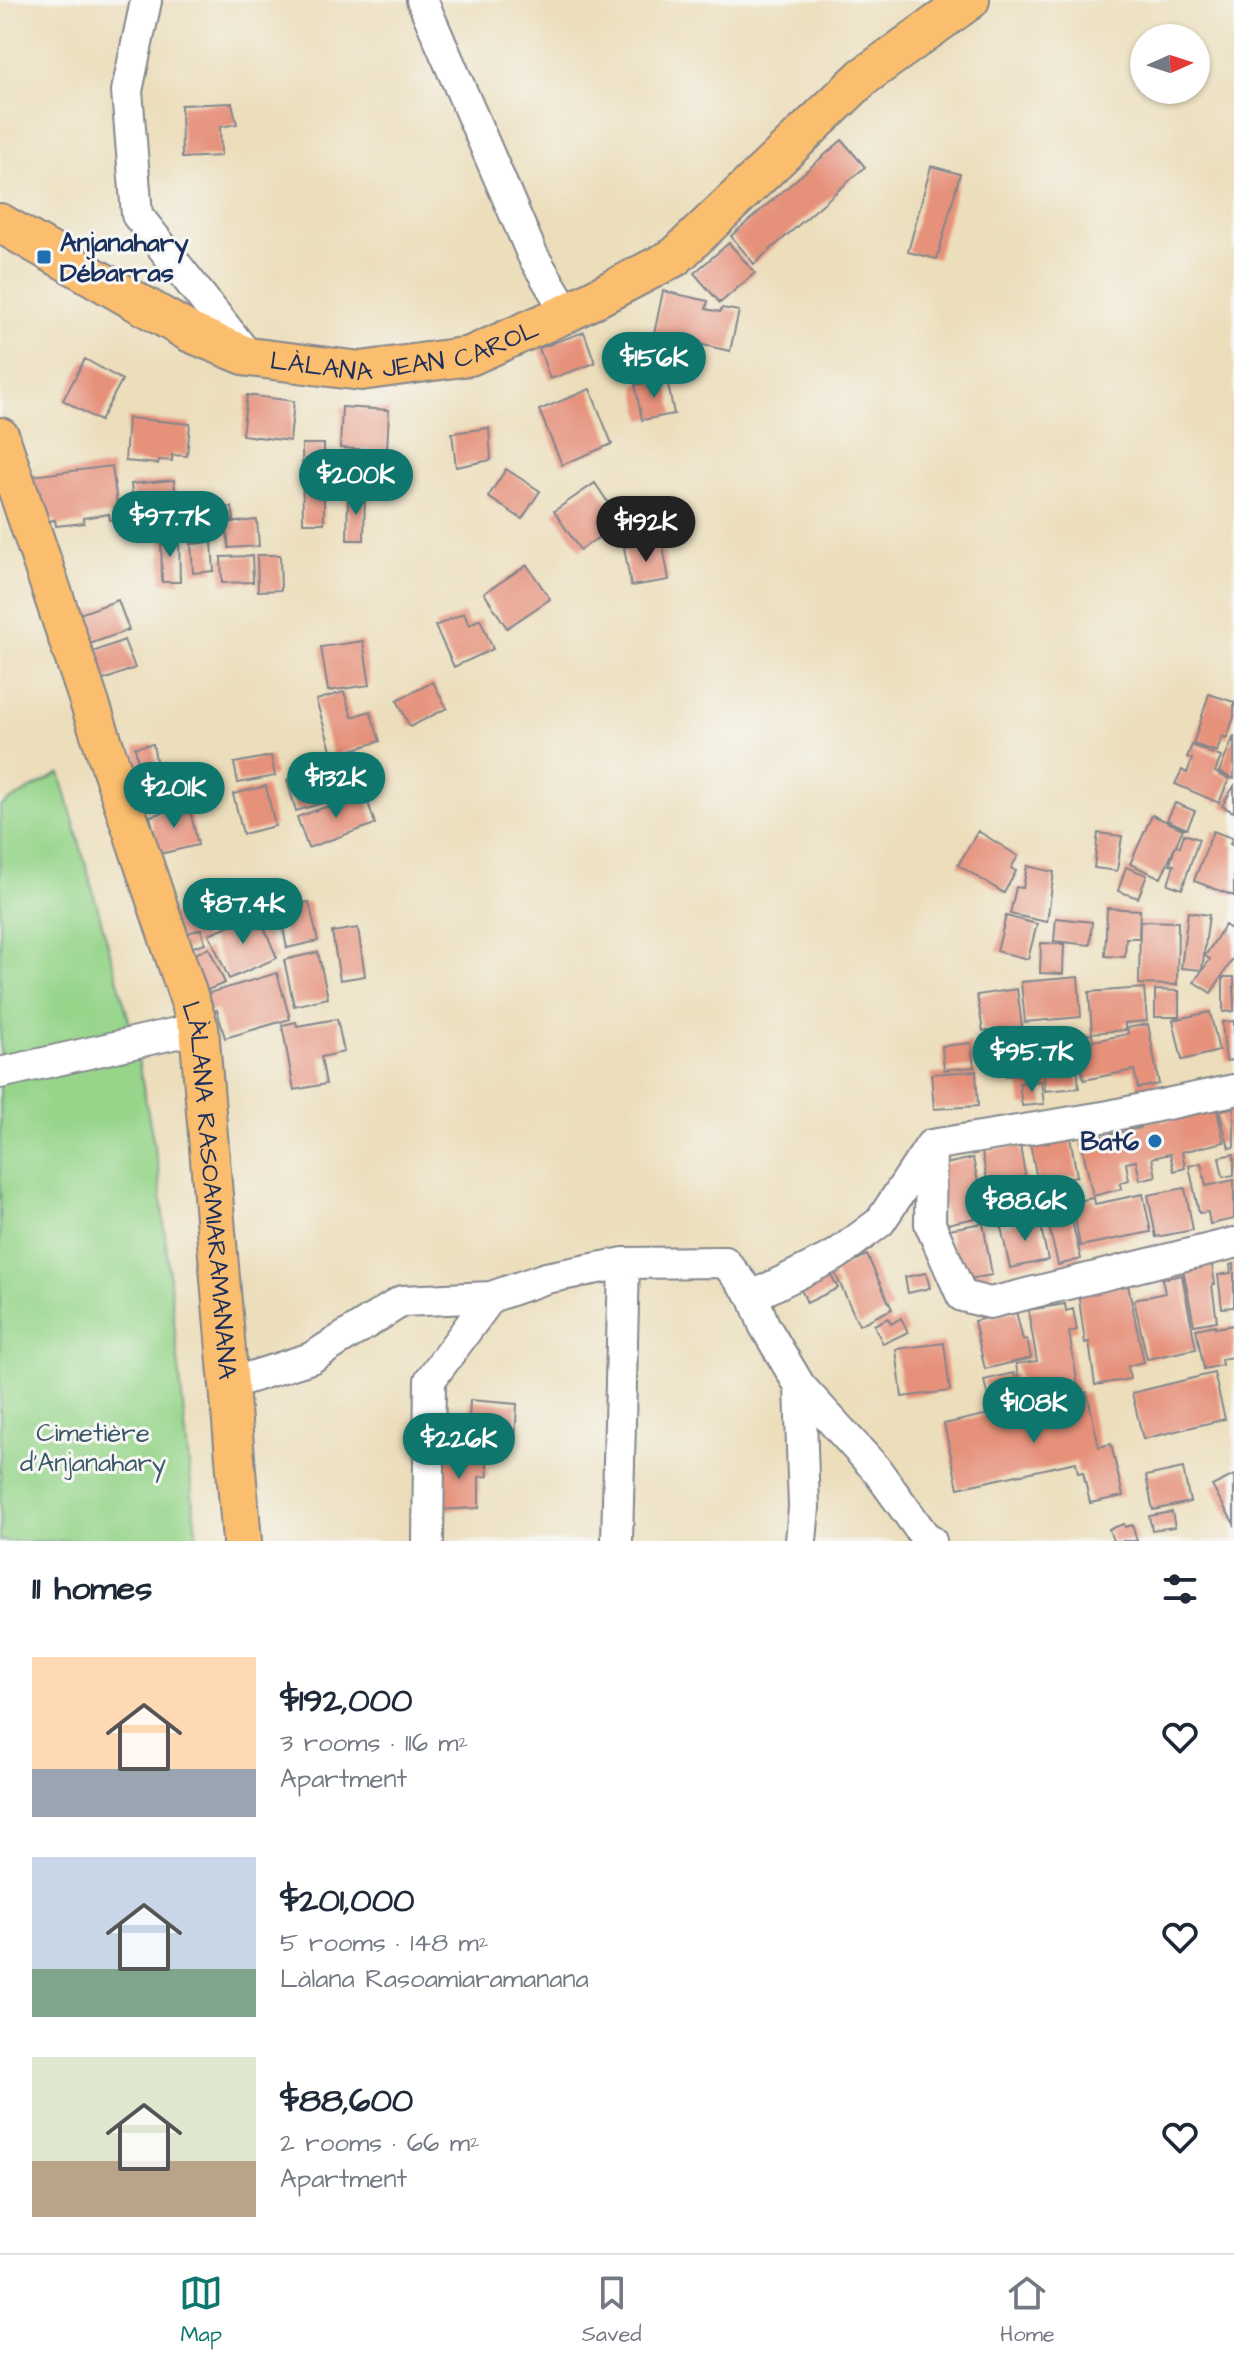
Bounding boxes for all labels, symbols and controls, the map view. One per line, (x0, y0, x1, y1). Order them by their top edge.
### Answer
north arrow (1130, 24, 1210, 104)
map controls (1130, 24, 1210, 104)
place label: Anjanahary Débarras (60, 225, 189, 291)
marker: Anjanahary Débarras (35, 248, 53, 266)
street label: LÀLANA JEAN CAROL (268, 311, 545, 391)
pin: $156K (598, 332, 710, 400)
text: $156K (620, 340, 688, 376)
pin: $200K (300, 449, 412, 517)
text: $200K (317, 457, 395, 493)
pin: $97.7K (105, 491, 235, 559)
pin: $192K (590, 496, 702, 564)
text: $97.7K (130, 499, 210, 535)
text: $192K (614, 504, 678, 540)
pin: $132K (280, 752, 392, 820)
text: $132K (305, 760, 367, 796)
pin: $201K (118, 762, 230, 830)
text: $201K (142, 770, 206, 806)
pin: $87.4K (178, 878, 308, 946)
text: $87.4K (201, 886, 285, 922)
street label: LÀLANA RASOAMIARAMANANA (172, 996, 245, 1381)
pin: $95.7K (967, 1026, 1097, 1094)
text: $95.7K (990, 1034, 1074, 1070)
place label: Bat6 (1080, 1124, 1140, 1160)
marker: Bat6 (1146, 1132, 1164, 1150)
pin: $88.6K (960, 1175, 1090, 1243)
text: $88.6K (983, 1183, 1067, 1219)
pin: $108K (978, 1377, 1090, 1445)
text: $108K (1001, 1385, 1067, 1421)
pin: $226K (403, 1413, 515, 1481)
park label: Cimetière d'Anjanahary (20, 1415, 166, 1483)
text: $226K (421, 1421, 497, 1457)
text: 11 homes (32, 1565, 152, 1613)
icon: filters (1158, 1567, 1202, 1611)
text: $192,000 (280, 1677, 412, 1725)
icon: home (96, 1689, 192, 1785)
icon: heart (1158, 1715, 1202, 1759)
text: 3 rooms · 116 m² (280, 1725, 468, 1761)
text: Apartment (280, 1761, 407, 1797)
text: $201,000 (280, 1877, 415, 1925)
icon: home (96, 1889, 192, 1985)
icon: heart (1158, 1915, 1202, 1959)
text: 5 rooms · 148 m² (280, 1925, 488, 1961)
text: Làlana Rasoamiaramanana (280, 1961, 589, 1997)
text: $88,600 (280, 2077, 413, 2125)
icon: home (96, 2089, 192, 2185)
icon: heart (1158, 2115, 1202, 2159)
text: 2 rooms · 66 m² (280, 2125, 480, 2161)
text: Apartment (280, 2161, 407, 2197)
tab: Map (179, 2271, 223, 2350)
tab: Saved (582, 2271, 642, 2350)
tab: Home (1000, 2271, 1055, 2350)

